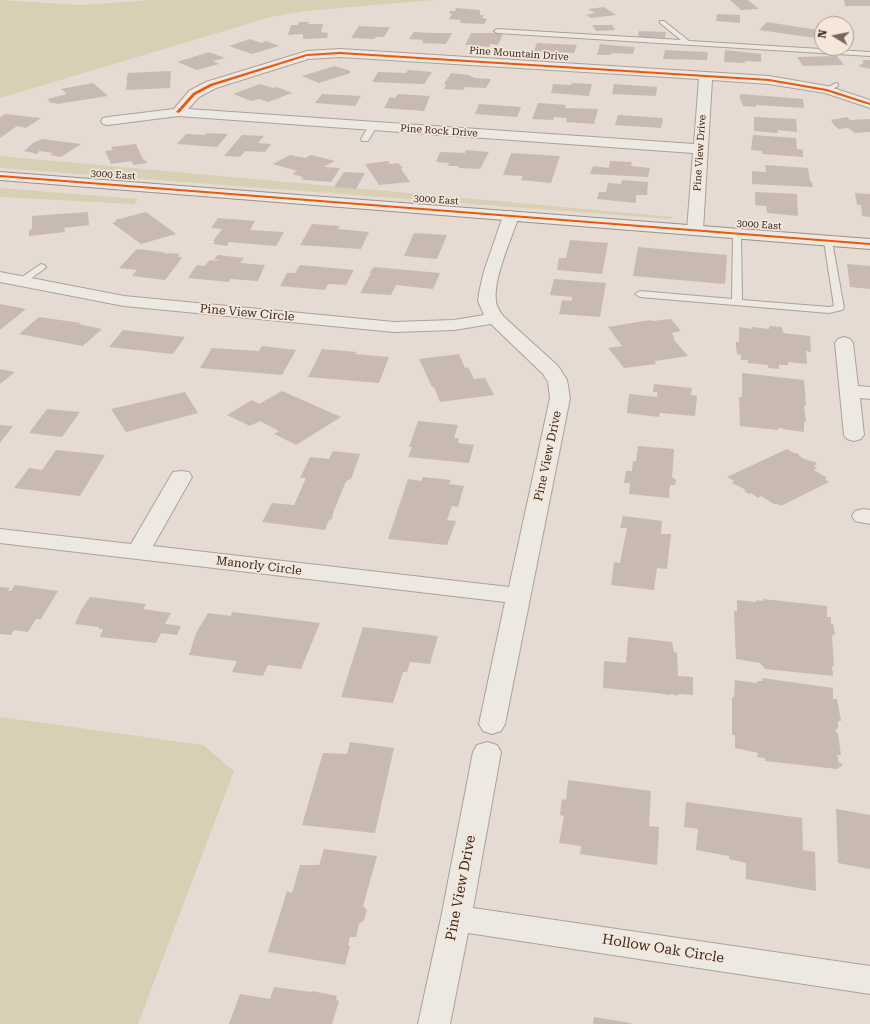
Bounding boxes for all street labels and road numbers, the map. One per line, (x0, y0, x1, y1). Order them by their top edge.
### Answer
street label: Pine Mountain Drive (469, 45, 569, 63)
street label: Pine View Drive (691, 114, 709, 192)
street label: Pine Rock Drive (400, 122, 478, 140)
street label: 3000 East (90, 167, 136, 183)
street label: 3000 East (413, 192, 459, 208)
street label: 3000 East (736, 217, 782, 233)
street label: Pine View Circle (199, 302, 295, 324)
street label: Pine View Drive (531, 410, 565, 502)
street label: Manorly Circle (215, 554, 303, 578)
street label: Pine View Drive (443, 834, 479, 942)
street label: Hollow Oak Circle (601, 931, 725, 967)

